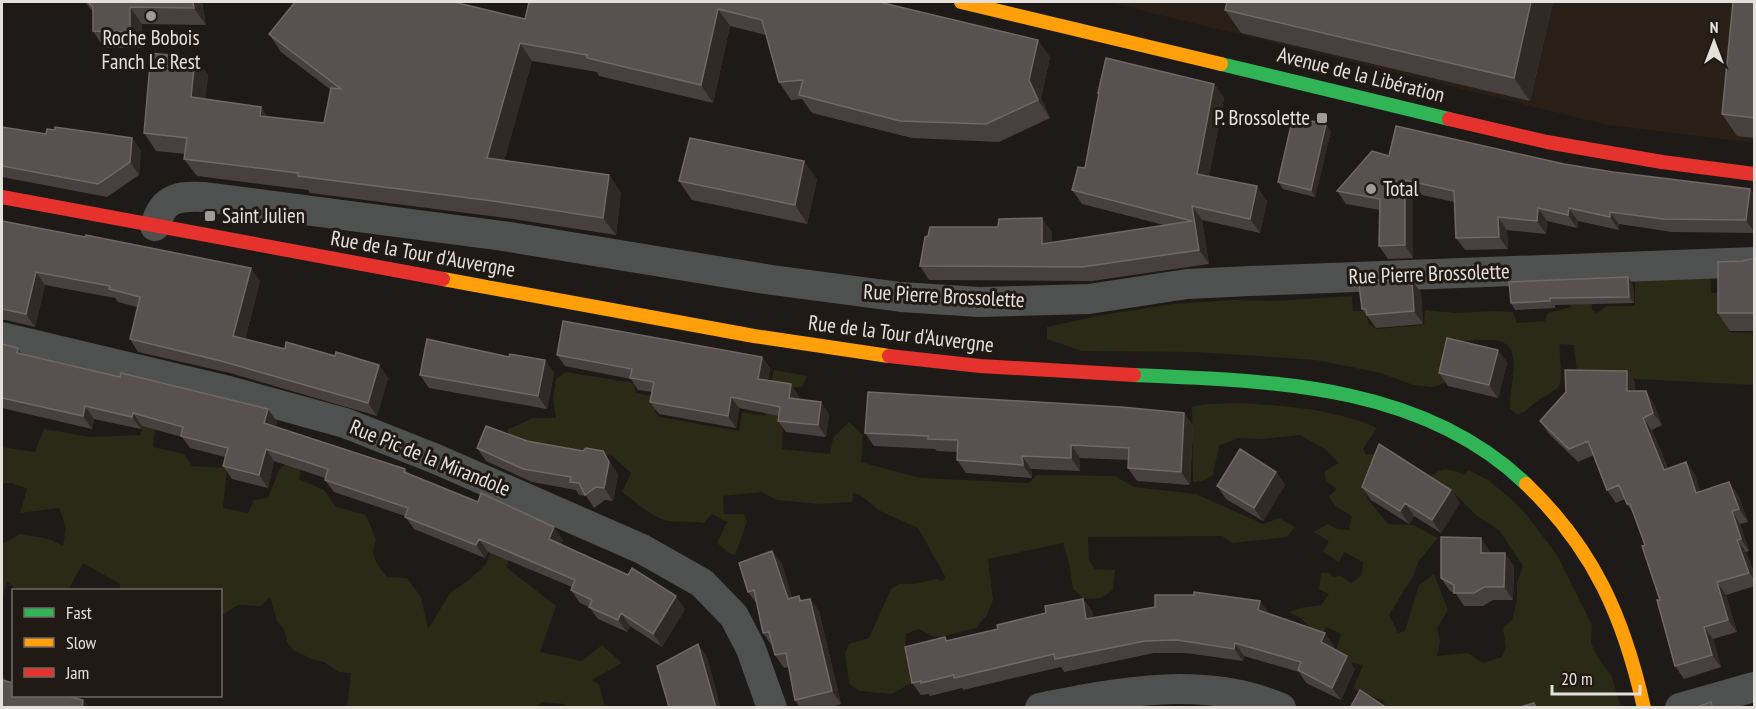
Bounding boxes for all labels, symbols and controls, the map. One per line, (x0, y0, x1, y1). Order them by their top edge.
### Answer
marker: Roche Bobois Fanch Le Rest (144, 9, 158, 23)
north arrow (1684, 12, 1744, 72)
text: N (1710, 17, 1718, 37)
place label: Roche Bobois Fanch Le Rest (101, 24, 201, 75)
street label: Avenue de la Libération (1275, 41, 1448, 108)
place label: P. Brossolette (1214, 104, 1310, 131)
marker: P. Brossolette (1315, 111, 1329, 125)
place label: Total (1383, 175, 1418, 202)
marker: Total (1364, 182, 1378, 196)
place label: Saint Julien (222, 202, 305, 229)
marker: Saint Julien (203, 209, 217, 223)
street label: Rue de la Tour d'Auvergne (329, 224, 517, 283)
street label: Rue Pierre Brossolette (1348, 257, 1510, 290)
street label: Rue Pierre Brossolette (863, 278, 1025, 313)
street label: Rue de la Tour d'Auvergne (807, 309, 995, 358)
street label: Rue Pic de la Mirandole (346, 413, 514, 502)
legend (12, 589, 222, 697)
text: Fast (66, 601, 92, 624)
text: Slow (66, 631, 97, 654)
scale bar (1552, 658, 1640, 696)
text: Jam (65, 661, 89, 684)
text: 20 m (1561, 667, 1593, 690)

